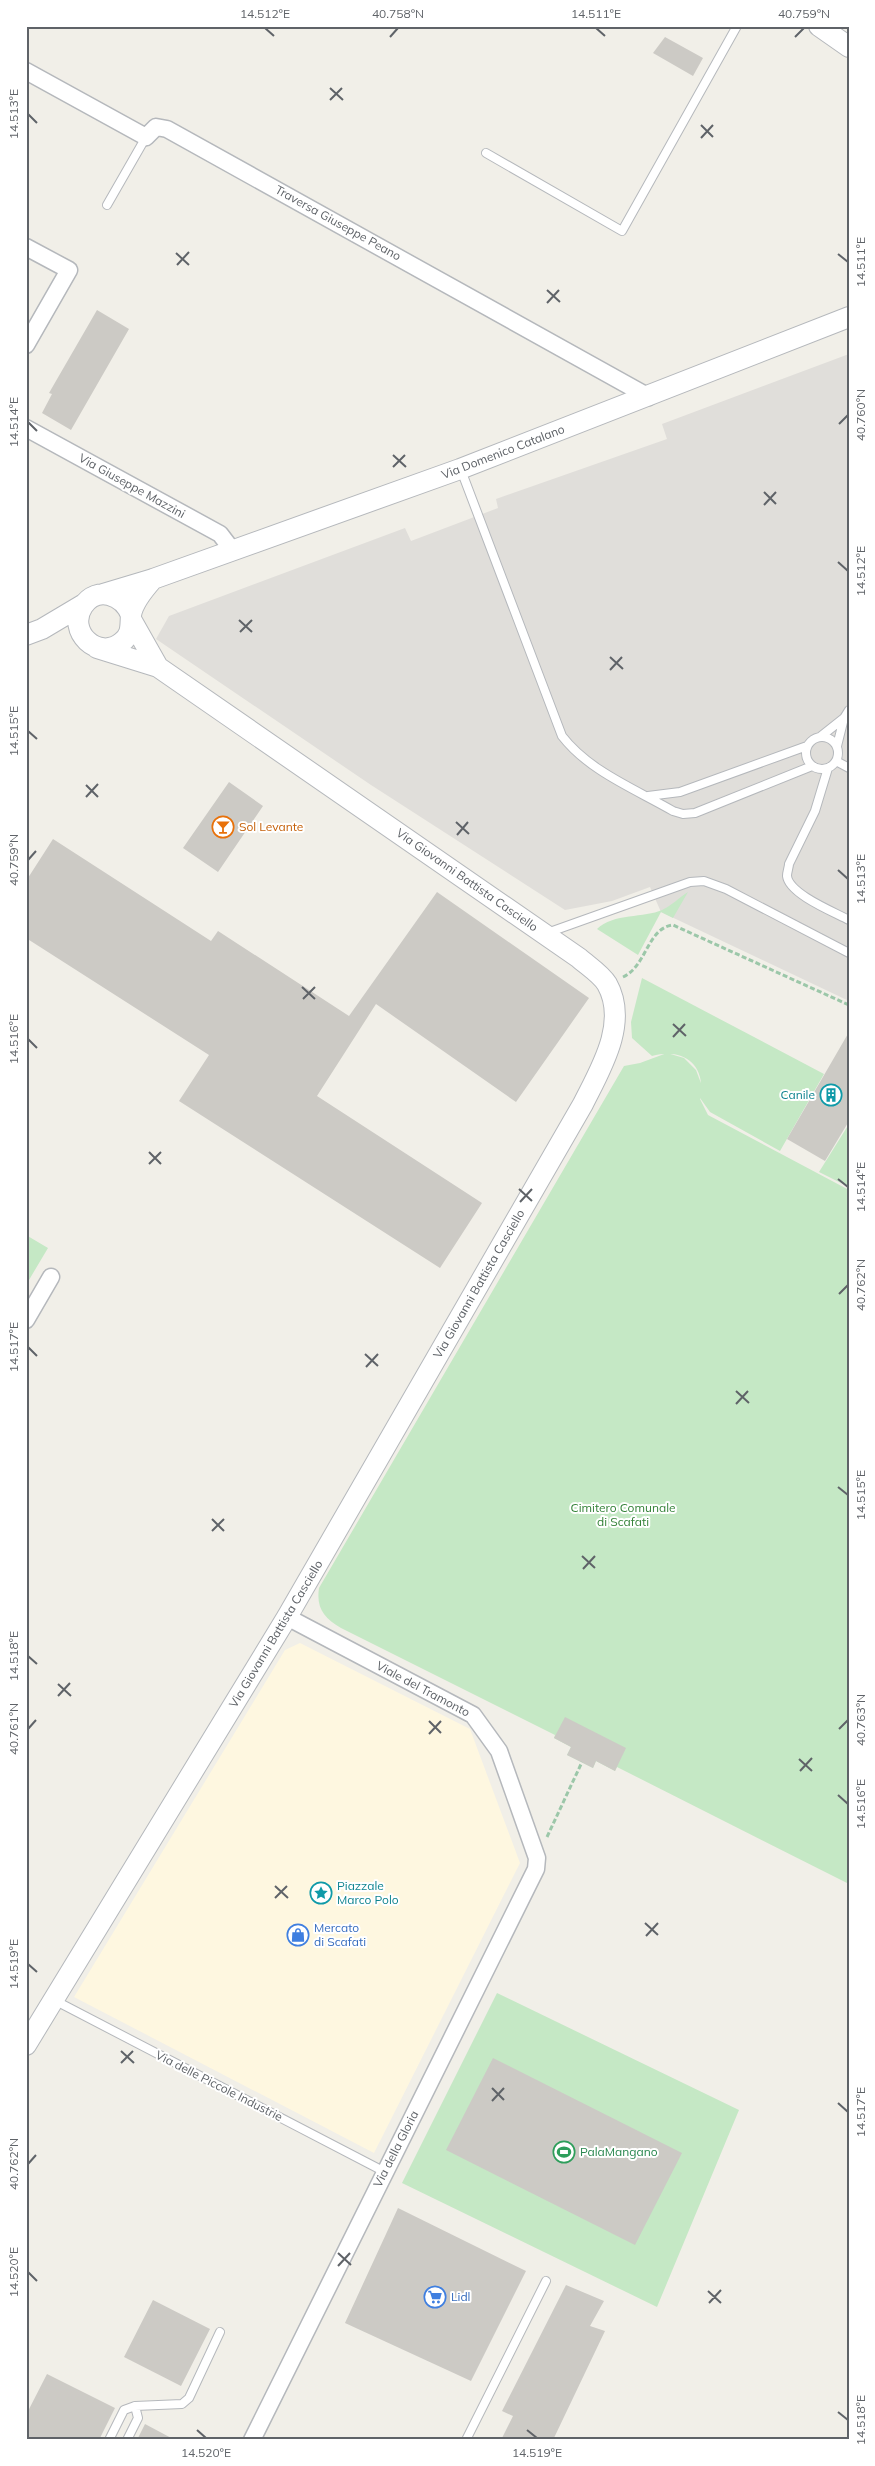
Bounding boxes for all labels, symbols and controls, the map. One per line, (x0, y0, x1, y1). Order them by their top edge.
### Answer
text: 14.512°E (240, 6, 290, 21)
text: 40.758°N (372, 6, 424, 21)
text: 14.511°E (571, 6, 621, 21)
text: 40.759°N (778, 6, 830, 21)
text: 14.513°E (6, 89, 21, 139)
street label: Traversa Giuseppe Peano (273, 182, 404, 263)
text: 14.511°E (853, 237, 868, 287)
text: 40.760°N (853, 389, 868, 441)
text: 14.514°E (6, 397, 21, 447)
street label: Via Domenico Catalano (439, 421, 567, 482)
street label: Via Giuseppe Mazzini (76, 450, 188, 521)
text: 14.512°E (853, 546, 868, 596)
text: 14.515°E (6, 706, 21, 756)
bar icon: Sol Levante (211, 815, 235, 839)
place label: Sol Levante (239, 819, 303, 834)
street label: Via Giovanni Battista Casciello (394, 825, 541, 934)
text: 40.759°N (6, 834, 21, 886)
text: 14.513°E (853, 854, 868, 904)
text: 14.516°E (6, 1014, 21, 1064)
building icon: Canile (819, 1083, 843, 1107)
place label: Canile (781, 1087, 815, 1102)
text: 14.514°E (853, 1162, 868, 1212)
street label: Via Giovanni Battista Casciello (430, 1207, 527, 1361)
text: 40.762°N (853, 1259, 868, 1311)
text: 14.517°E (6, 1322, 21, 1372)
text: 14.515°E (853, 1470, 868, 1520)
park label: Cimitero Comunale di Scafati (570, 1500, 676, 1529)
street label: Via Giovanni Battista Casciello (226, 1557, 326, 1710)
text: 14.518°E (6, 1631, 21, 1681)
street label: Viale del Tramonto (374, 1658, 473, 1720)
text: 40.763°N (853, 1694, 868, 1746)
text: 40.761°N (6, 1703, 21, 1755)
text: 14.516°E (853, 1779, 868, 1829)
place label: Piazzale Marco Polo (337, 1878, 399, 1907)
place icon: Piazzale Marco Polo (309, 1881, 333, 1905)
place label: Mercato di Scafati (314, 1920, 366, 1949)
shop icon: Mercato di Scafati (286, 1923, 310, 1947)
text: 14.519°E (6, 1939, 21, 1989)
street label: Via delle Piccole Industrie (153, 2047, 285, 2124)
text: 14.517°E (853, 2087, 868, 2137)
street label: Via della Gloria (370, 2108, 421, 2190)
text: 40.762°N (6, 2138, 21, 2190)
sports icon: PalaMangano (552, 2140, 576, 2164)
place label: PalaMangano (580, 2144, 658, 2159)
text: 14.520°E (6, 2247, 21, 2297)
supermarket icon: Lidl (423, 2285, 447, 2309)
place label: Lidl (451, 2289, 470, 2304)
text: 14.518°E (853, 2395, 868, 2445)
text: 14.520°E (181, 2445, 231, 2460)
text: 14.519°E (512, 2445, 562, 2460)

